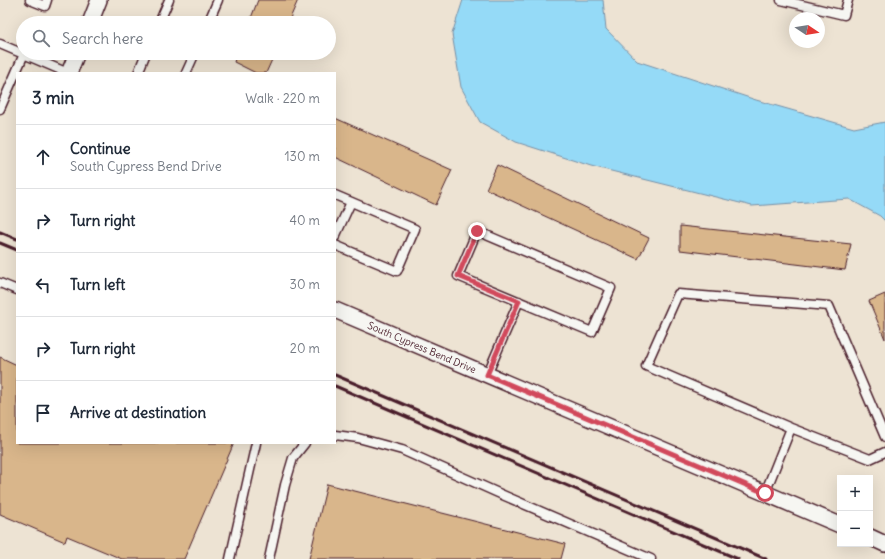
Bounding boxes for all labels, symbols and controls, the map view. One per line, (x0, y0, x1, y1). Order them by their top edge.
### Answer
north arrow (789, 12, 825, 48)
search box (16, 16, 336, 60)
icon: search (30, 27, 52, 49)
text: Search here (62, 29, 143, 48)
text: 3 min (32, 87, 74, 109)
text: Walk · 220 m (245, 90, 320, 107)
text: Continue (70, 139, 131, 158)
icon: ahead (32, 146, 54, 168)
text: 130 m (284, 148, 320, 165)
text: South Cypress Bend Drive (70, 158, 222, 175)
icon: right (32, 210, 54, 232)
text: Turn right (70, 211, 135, 230)
text: 40 m (289, 212, 320, 229)
route end (468, 222, 486, 240)
icon: left (32, 274, 54, 296)
text: Turn left (70, 275, 125, 294)
text: 30 m (290, 276, 320, 293)
street label: South Cypress Bend Drive (366, 319, 478, 376)
icon: right (32, 338, 54, 360)
text: Turn right (70, 339, 135, 358)
text: 20 m (290, 340, 320, 357)
icon: arrive (32, 402, 54, 424)
text: Arrive at destination (70, 403, 206, 422)
map controls (837, 475, 873, 547)
button: + (837, 475, 873, 511)
route start (756, 484, 774, 502)
button: − (837, 511, 873, 547)

